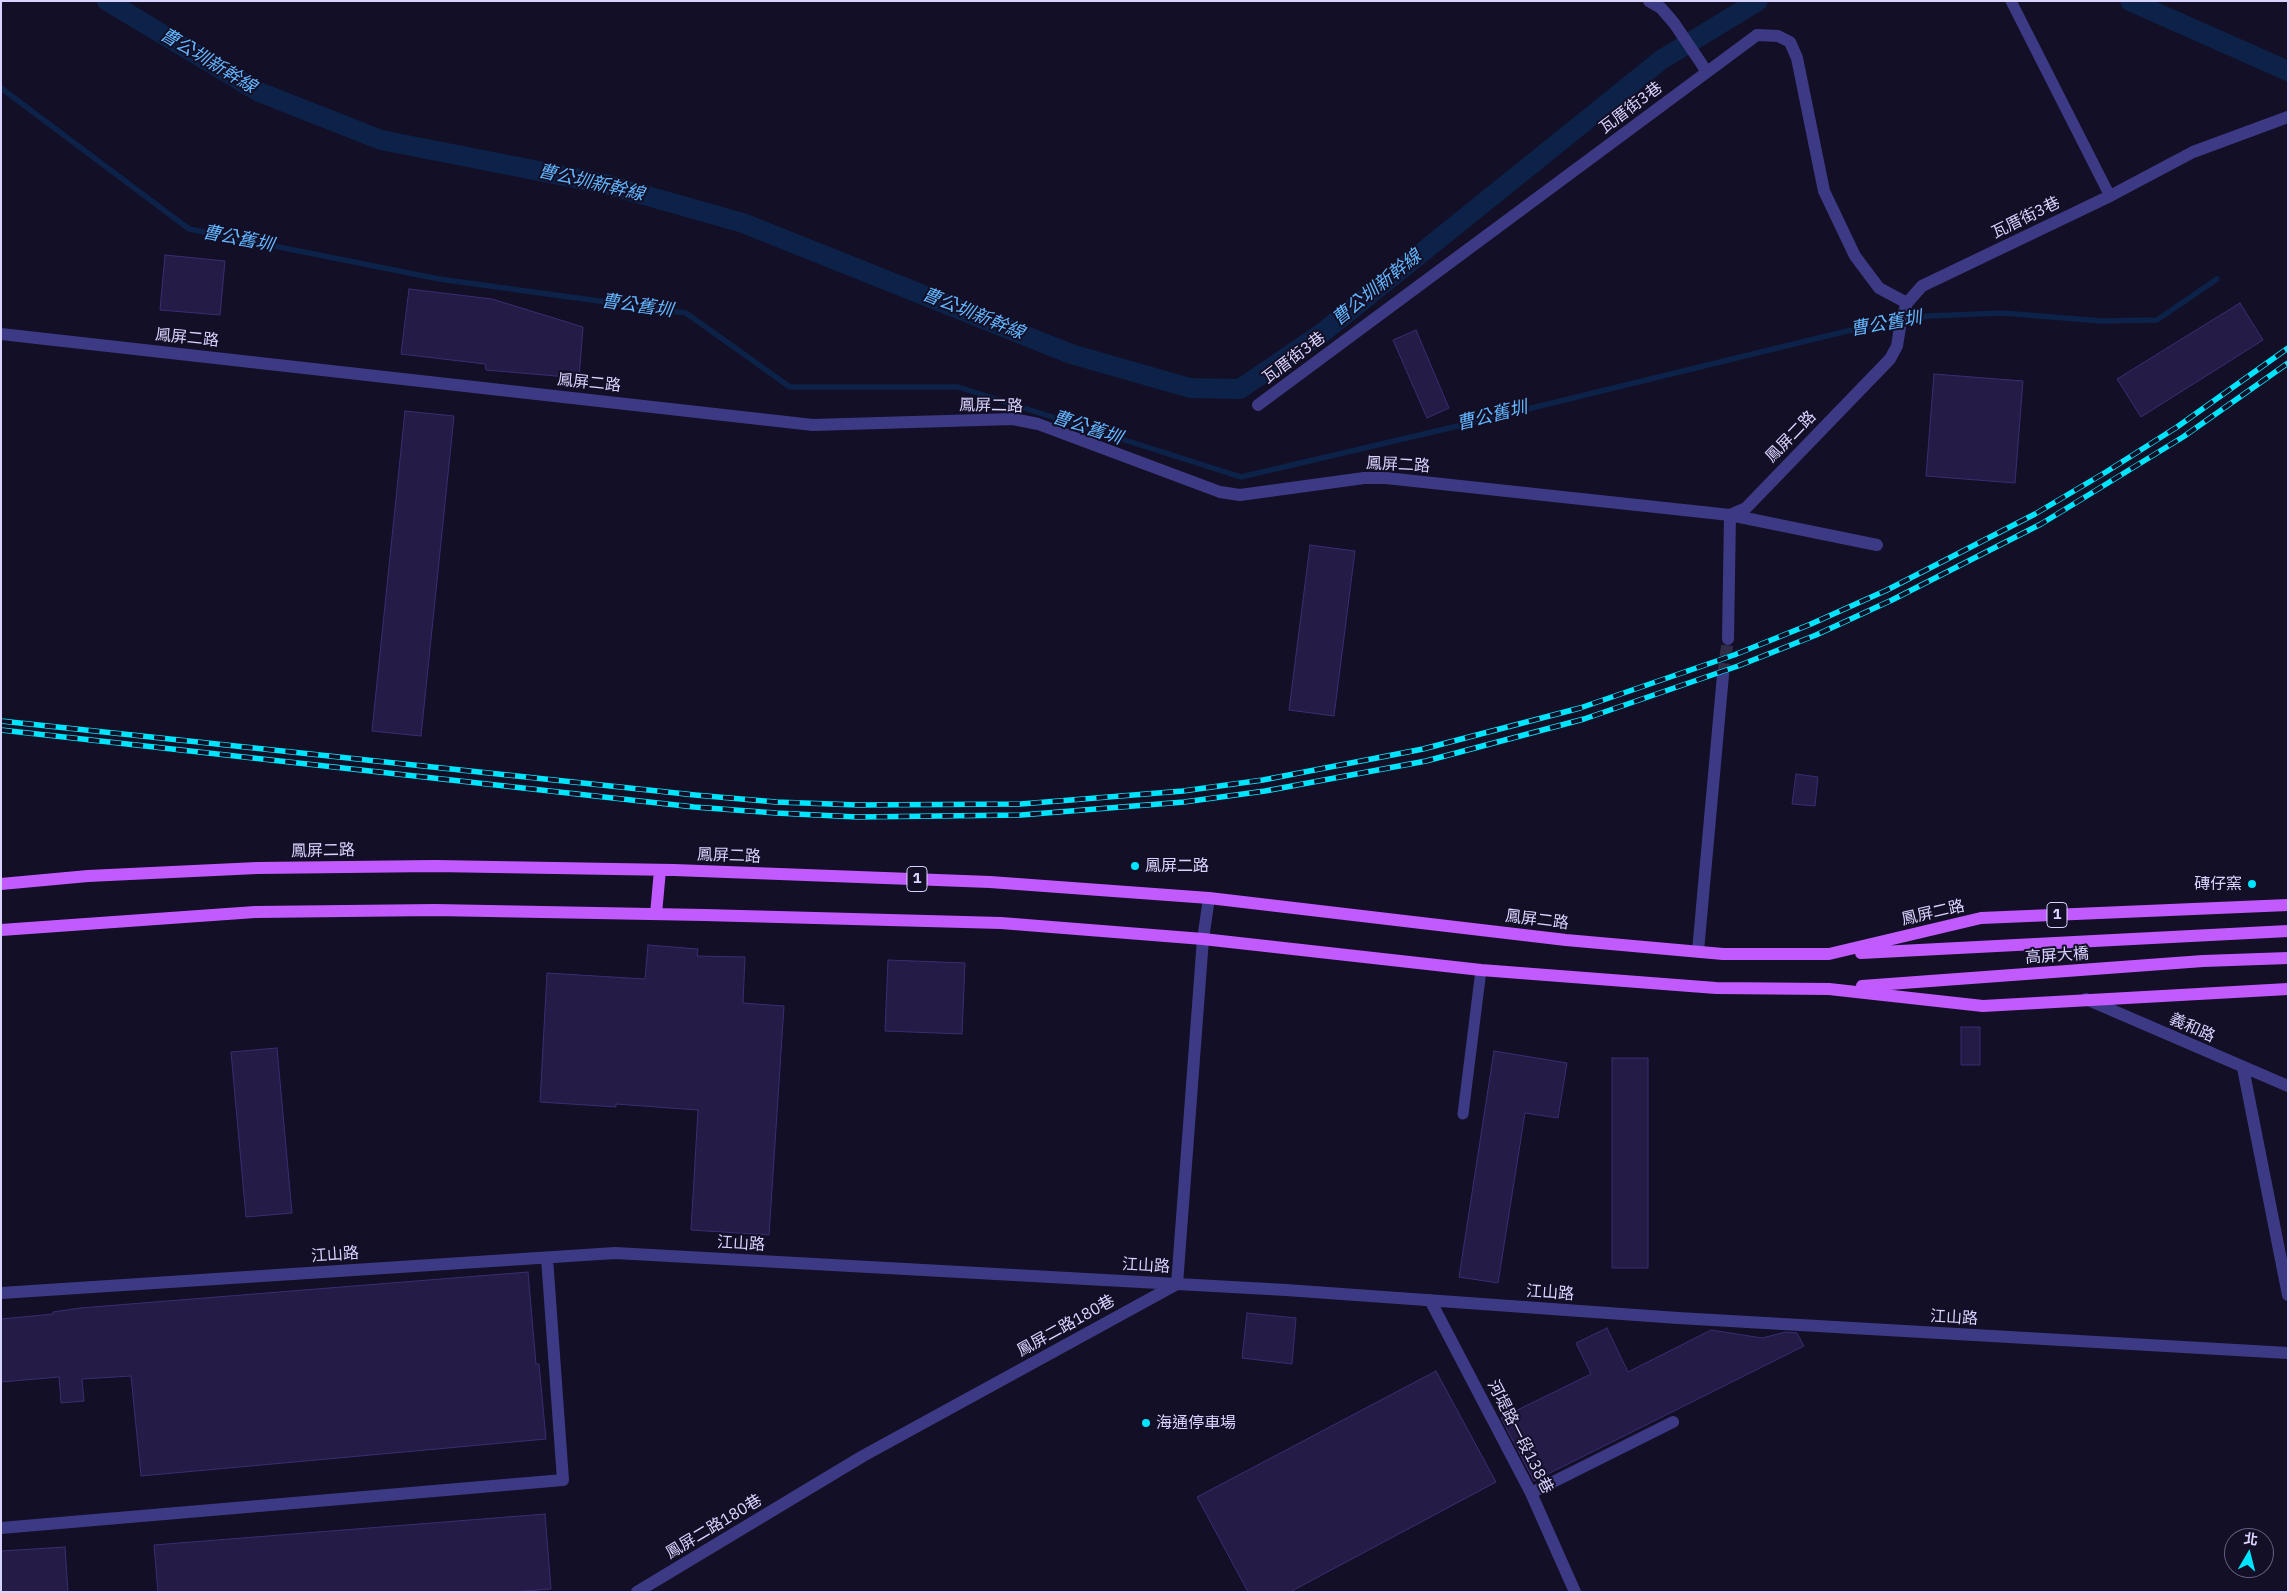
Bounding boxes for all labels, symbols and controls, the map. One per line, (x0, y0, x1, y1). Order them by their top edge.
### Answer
water label: 曹公圳新幹線 (156, 24, 260, 98)
street label: 瓦厝街3巷 (1596, 78, 1666, 138)
water label: 曹公圳新幹線 (536, 160, 646, 206)
street label: 瓦厝街3巷 (1989, 193, 2063, 243)
water label: 曹公舊圳 (201, 222, 275, 256)
water label: 曹公圳新幹線 (1328, 246, 1426, 330)
water label: 曹公圳新幹線 (919, 284, 1027, 344)
water label: 曹公舊圳 (600, 290, 674, 322)
water label: 曹公舊圳 (1849, 307, 1923, 341)
street label: 鳳屏二路 (154, 325, 220, 351)
street label: 瓦厝街3巷 (1259, 328, 1329, 388)
street label: 鳳屏二路 (556, 370, 622, 396)
street label: 鳳屏二路 (959, 396, 1023, 416)
water label: 曹公舊圳 (1454, 397, 1530, 435)
water label: 曹公舊圳 (1049, 407, 1125, 449)
street label: 鳳屏二路 (1762, 407, 1820, 467)
street label: 鳳屏二路 (1366, 454, 1430, 476)
street label: 鳳屏二路 (291, 841, 355, 861)
street label: 鳳屏二路 (697, 845, 761, 867)
place label: 鳳屏二路 (1145, 856, 1209, 876)
marker: 鳳屏二路 (1129, 860, 1141, 872)
road number: 1 (907, 866, 927, 892)
place label: 磚仔窯 (2194, 874, 2242, 894)
marker: 磚仔窯 (2246, 878, 2258, 890)
street label: 鳳屏二路 (1900, 896, 1966, 930)
road number: 1 (2047, 902, 2067, 928)
street label: 鳳屏二路 (1504, 907, 1570, 933)
street label: 高屏大橋 (2024, 944, 2090, 968)
street label: 義和路 (2166, 1009, 2218, 1047)
street label: 江山路 (717, 1233, 765, 1255)
street label: 江山路 (310, 1244, 360, 1266)
street label: 江山路 (1122, 1255, 1170, 1277)
street label: 江山路 (1525, 1282, 1575, 1304)
street label: 鳳屏二路180巷 (1014, 1291, 1118, 1361)
street label: 江山路 (1930, 1307, 1978, 1329)
street label: 河堤路一段138巷 (1483, 1377, 1557, 1497)
place label: 海通停車場 (1156, 1413, 1236, 1433)
marker: 海通停車場 (1140, 1417, 1152, 1429)
street label: 鳳屏二路180巷 (662, 1491, 766, 1563)
north arrow (2224, 1528, 2274, 1578)
text: 北 (2243, 1529, 2259, 1549)

